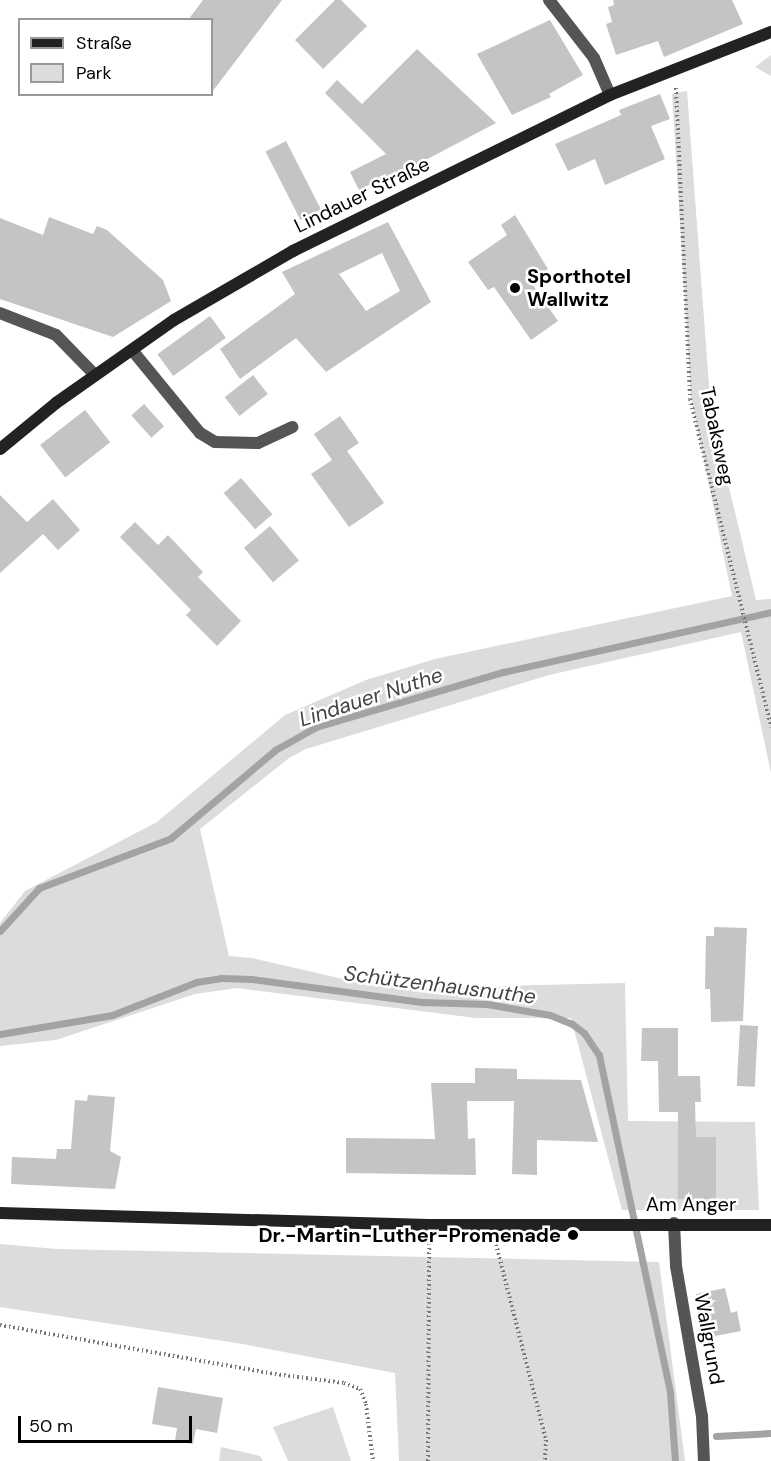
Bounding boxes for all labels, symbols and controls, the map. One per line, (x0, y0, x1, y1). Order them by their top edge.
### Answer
legend (18, 18, 213, 96)
text: Straße (76, 31, 132, 55)
text: Park (76, 61, 112, 85)
street label: Lindauer Straße (290, 152, 434, 238)
place label: Sporthotel Wallwitz (527, 264, 631, 311)
marker: Sporthotel Wallwitz (508, 281, 522, 295)
street label: Tabaksweg (695, 384, 739, 488)
water label: Lindauer Nuthe (296, 662, 446, 732)
water label: Schützenhausnuthe (343, 961, 537, 1009)
street label: Am Anger (646, 1192, 736, 1216)
place label: Dr.-Martin-Luther-Promenade (258, 1223, 561, 1247)
marker: Dr.-Martin-Luther-Promenade (566, 1228, 580, 1242)
street label: Wallgrund (689, 1292, 729, 1386)
scale bar (21, 1404, 195, 1442)
text: 50 m (29, 1414, 73, 1438)

